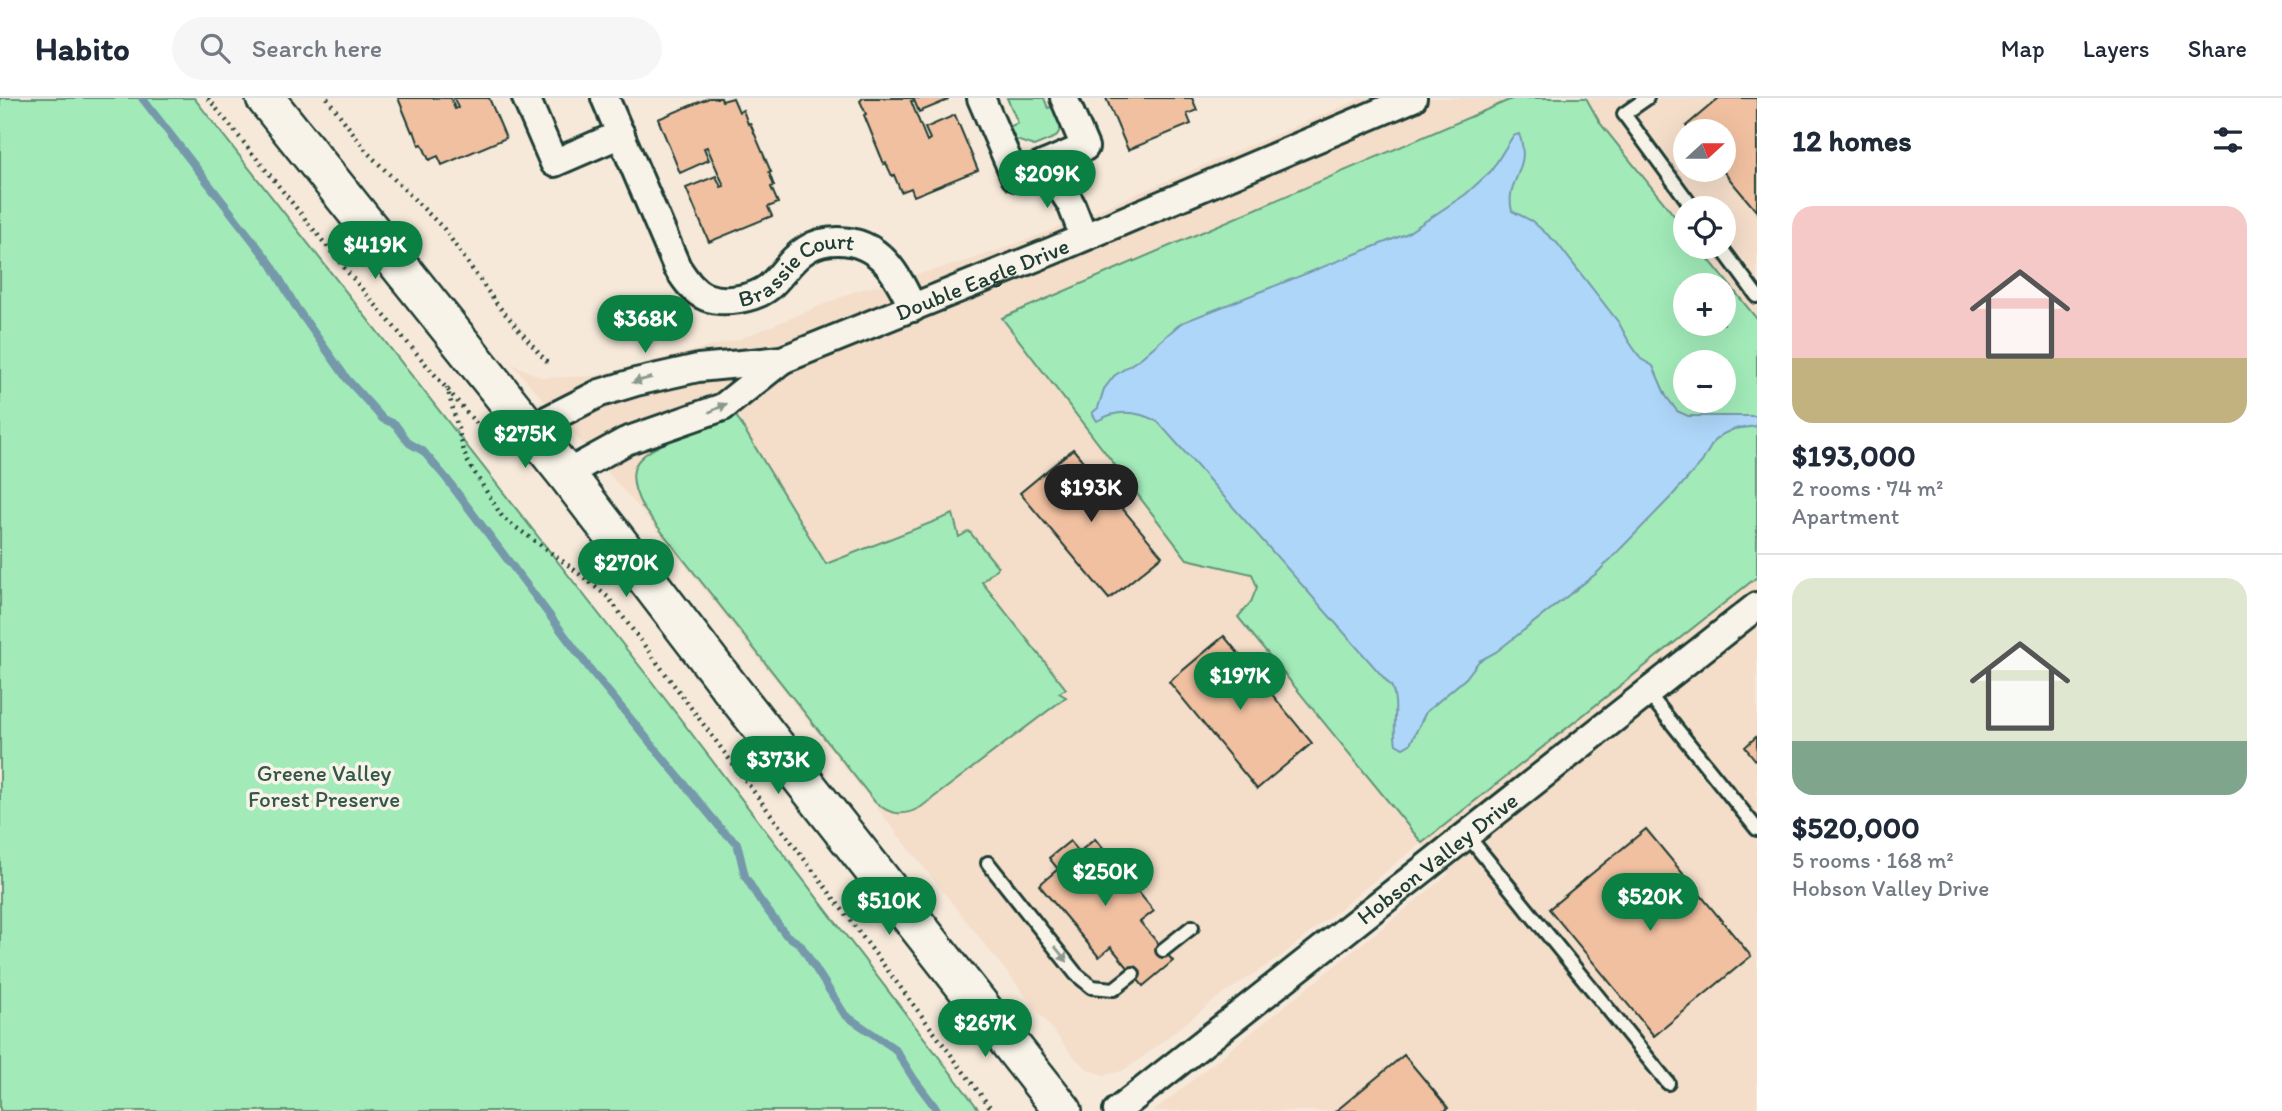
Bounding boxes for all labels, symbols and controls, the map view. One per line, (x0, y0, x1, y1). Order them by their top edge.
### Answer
search box (172, 17, 662, 80)
text: Habito (35, 29, 130, 68)
icon: search (196, 29, 234, 67)
text: Search here (252, 32, 382, 64)
text: Map (2001, 34, 2045, 63)
text: Layers (2083, 34, 2150, 63)
text: Share (2188, 34, 2247, 63)
north arrow (1673, 119, 1736, 182)
map controls (1673, 119, 1736, 413)
icon: filters (2209, 121, 2247, 159)
text: 12 homes (1792, 122, 1912, 159)
pin: $209K (998, 150, 1096, 210)
text: $209K (1015, 159, 1079, 187)
button: locate (1673, 196, 1736, 259)
pin: $419K (326, 222, 424, 281)
street label: Brassie Court (735, 227, 857, 313)
text: $419K (344, 230, 406, 258)
street label: Double Eagle Drive (891, 231, 1073, 327)
icon: home (1957, 251, 2083, 377)
button: + (1673, 273, 1736, 336)
pin: $368K (596, 296, 694, 355)
text: $368K (613, 304, 677, 332)
button: − (1673, 350, 1736, 413)
one-way arrow (631, 376, 652, 386)
one-way arrow (708, 402, 728, 413)
pin: $275K (476, 410, 574, 470)
text: $275K (494, 419, 556, 447)
text: $193,000 (1792, 437, 1916, 474)
pin: $193K (1042, 464, 1140, 524)
text: $193K (1060, 473, 1122, 501)
text: 2 rooms · 74 m² (1792, 474, 1944, 502)
text: Apartment (1792, 502, 1899, 530)
pin: $270K (577, 540, 675, 599)
text: $270K (594, 548, 658, 576)
icon: home (1957, 623, 2083, 749)
pin: $197K (1191, 652, 1289, 712)
text: $197K (1210, 661, 1270, 689)
pin: $373K (729, 736, 827, 796)
text: $373K (747, 745, 809, 773)
park label: Greene Valley Forest Preserve (248, 759, 400, 813)
street label: Hobson Valley Drive (1351, 786, 1523, 930)
text: $520,000 (1792, 809, 1920, 846)
text: 5 rooms · 168 m² (1792, 846, 1954, 874)
pin: $250K (1056, 848, 1154, 908)
text: $250K (1073, 857, 1137, 885)
pin: $520K (1601, 874, 1699, 933)
text: Hobson Valley Drive (1792, 874, 1989, 902)
pin: $510K (840, 878, 938, 937)
text: $520K (1618, 882, 1682, 910)
text: $510K (857, 886, 921, 914)
one-way arrow (1053, 945, 1068, 963)
pin: $267K (936, 1000, 1034, 1059)
text: $267K (954, 1008, 1016, 1036)

